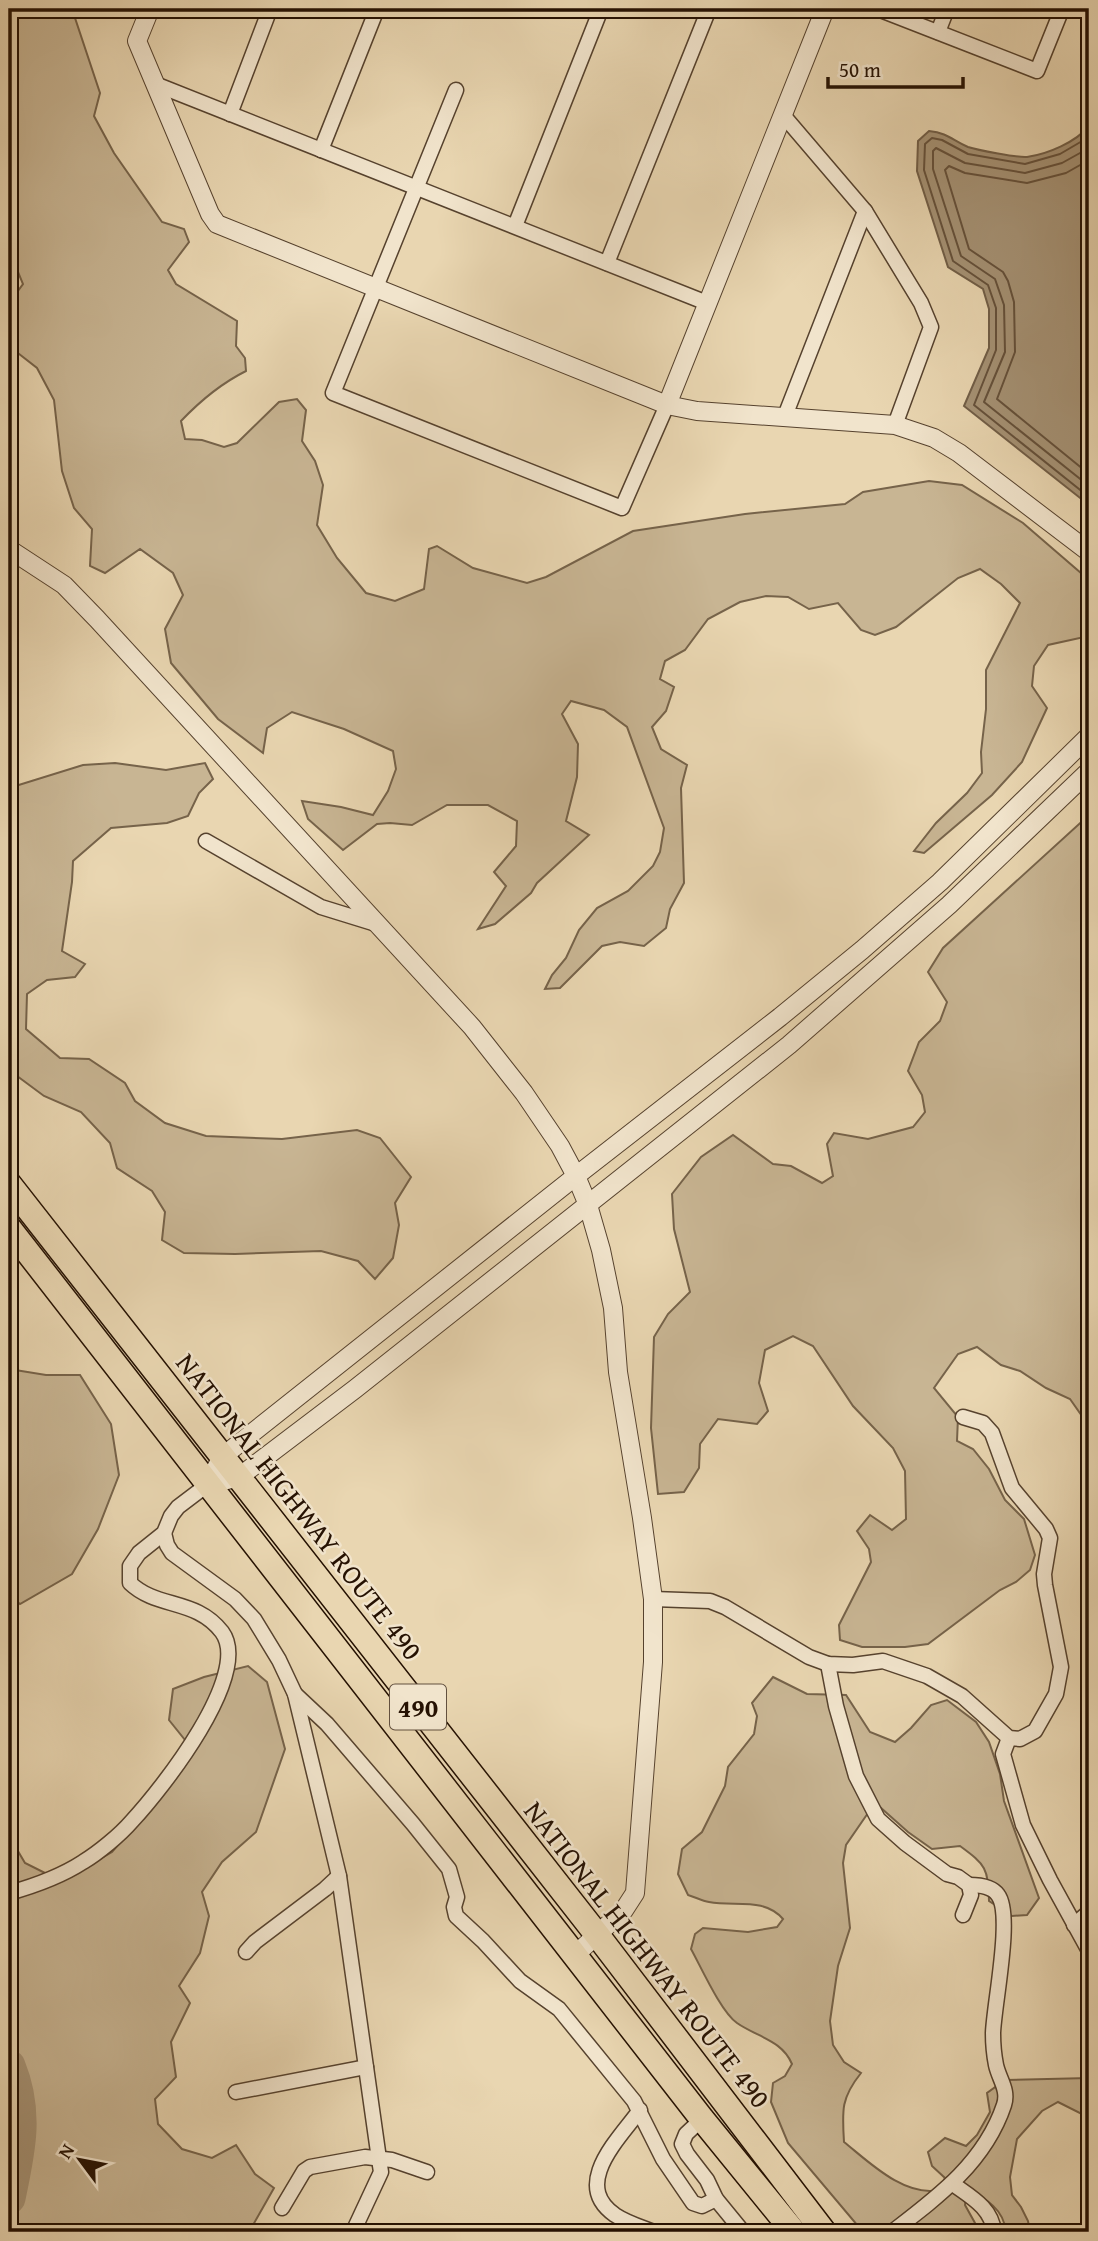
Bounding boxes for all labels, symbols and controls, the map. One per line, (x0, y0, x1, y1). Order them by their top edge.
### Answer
scale bar (828, 46, 963, 90)
text: 50 m (839, 54, 881, 85)
street label: NATIONAL HIGHWAY ROUTE 490 (167, 1344, 433, 1668)
road number: 490 (390, 1684, 446, 1730)
street label: NATIONAL HIGHWAY ROUTE 490 (515, 1792, 781, 2116)
north arrow (46, 2126, 116, 2196)
text: N (50, 2138, 81, 2164)

